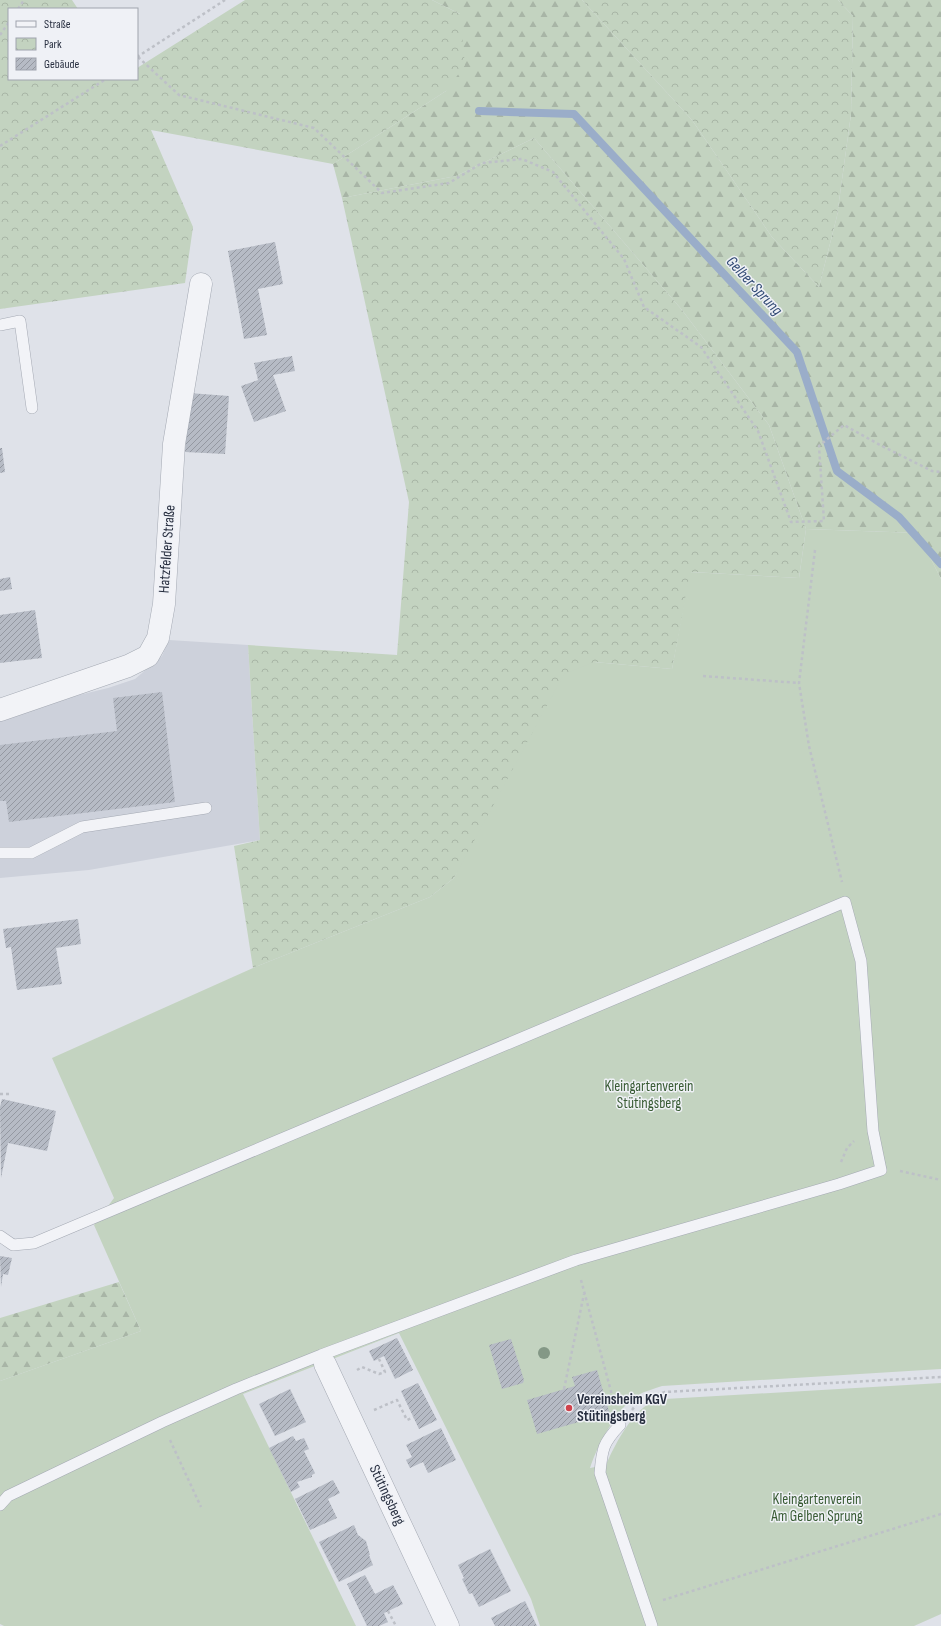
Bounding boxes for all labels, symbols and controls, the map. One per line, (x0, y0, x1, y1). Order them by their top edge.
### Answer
legend (8, 8, 138, 80)
text: Straße (44, 17, 71, 32)
text: Park (44, 37, 62, 52)
text: Gebäude (44, 57, 79, 72)
water label: Gelber Sprung (722, 252, 787, 320)
street label: Hatzfelder Straße (154, 504, 180, 594)
park label: Kleingartenverein Stütingsberg (605, 1077, 693, 1113)
place label: Vereinsheim KGV Stütingsberg (577, 1390, 668, 1426)
marker: Vereinsheim KGV Stütingsberg (564, 1403, 574, 1413)
street label: Stütingsberg (365, 1462, 409, 1528)
park label: Kleingartenverein Am Gelben Sprung (770, 1490, 863, 1526)

